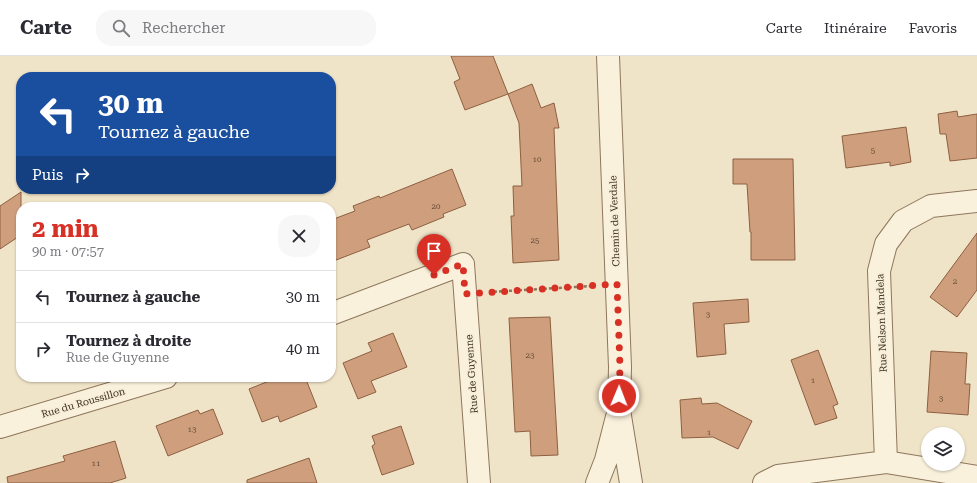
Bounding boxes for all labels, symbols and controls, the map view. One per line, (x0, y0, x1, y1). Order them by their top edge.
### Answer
search box (96, 10, 376, 46)
text: Carte (20, 16, 72, 39)
icon: search (110, 17, 132, 39)
text: Rechercher (142, 19, 225, 37)
text: Carte (766, 20, 802, 36)
text: Itinéraire (824, 20, 887, 36)
text: Favoris (909, 20, 957, 36)
text: 30 m (98, 87, 163, 120)
icon: left (32, 88, 84, 140)
text: Tournez à gauche (98, 121, 250, 142)
house number: 5 (871, 146, 876, 155)
house number: 10 (533, 155, 542, 164)
icon: right (71, 164, 93, 186)
text: Puis (32, 166, 63, 184)
street label: Chemin de Verdale (607, 175, 622, 267)
house number: 20 (432, 202, 441, 211)
text: 2 min (32, 215, 99, 243)
button: close (278, 215, 320, 257)
pin (417, 234, 451, 275)
house number: 25 (531, 236, 540, 245)
icon: arrive (423, 240, 445, 262)
text: 90 m · 07:57 (32, 244, 104, 259)
street label: Rue Nelson Mandela (874, 273, 889, 373)
house number: 2 (953, 277, 958, 286)
icon: left (32, 286, 54, 308)
text: Tournez à gauche (66, 288, 200, 306)
text: 30 m (286, 288, 320, 306)
house number: 3 (706, 310, 711, 319)
text: Tournez à droite (66, 332, 191, 350)
street label: Rue de Guyenne (463, 334, 480, 414)
icon: right (32, 338, 54, 360)
text: 40 m (286, 340, 320, 358)
text: Rue de Guyenne (66, 350, 169, 365)
house number: 23 (526, 351, 535, 360)
position arrow (598, 375, 640, 417)
house number: 1 (811, 376, 816, 385)
street label: Rue du Roussillon (40, 385, 127, 420)
house number: 3 (939, 394, 944, 403)
house number: 13 (188, 425, 197, 434)
map controls (921, 427, 965, 471)
button: layers (921, 427, 965, 471)
house number: 1 (707, 428, 712, 437)
house number: 11 (92, 459, 101, 468)

